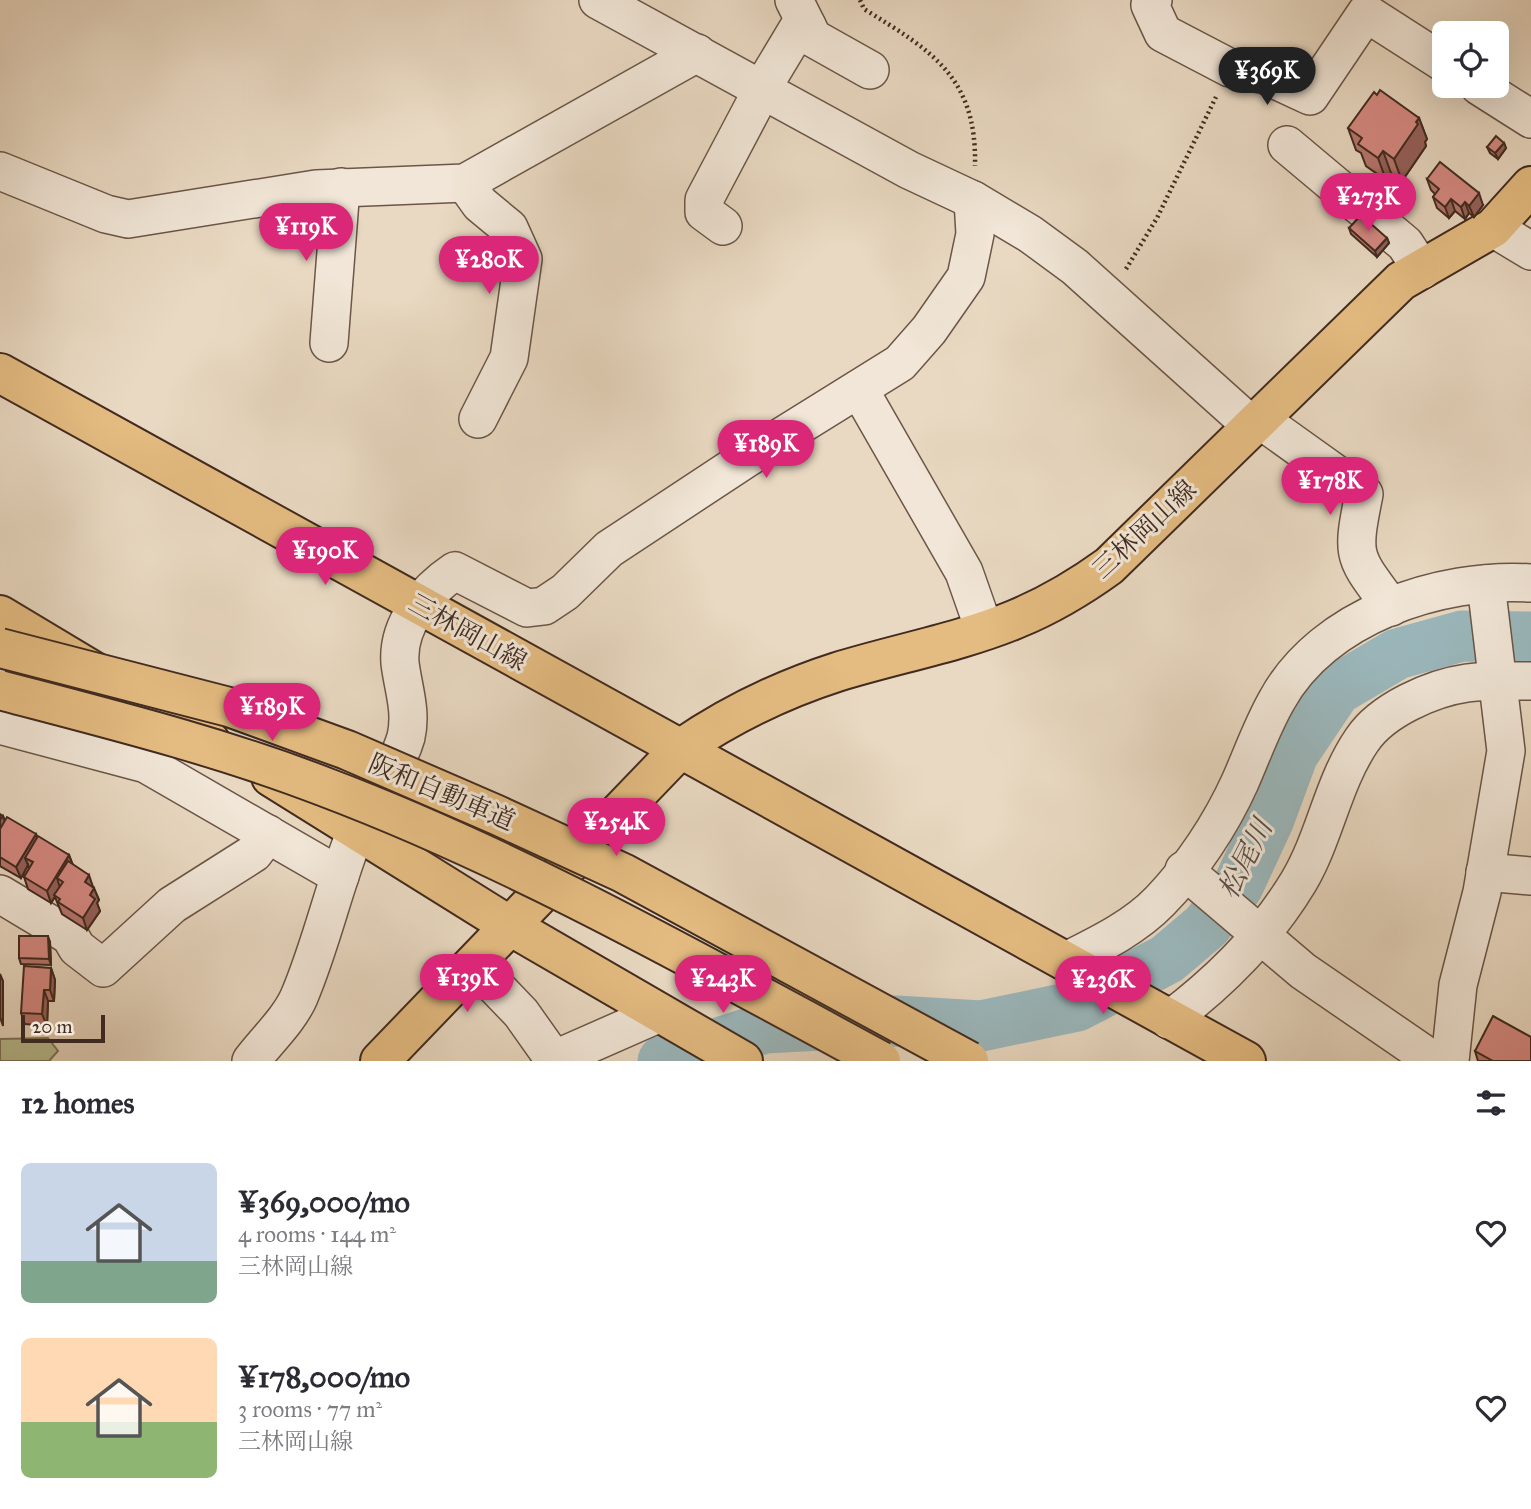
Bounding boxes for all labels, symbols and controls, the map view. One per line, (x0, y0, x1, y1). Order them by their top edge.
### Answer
map controls (1432, 21, 1509, 98)
button: locate (1432, 21, 1509, 98)
pin: ¥369K (1218, 48, 1316, 107)
text: ¥369K (1235, 56, 1299, 84)
pin: ¥273K (1319, 174, 1417, 233)
text: ¥273K (1336, 182, 1400, 210)
pin: ¥119K (257, 204, 355, 263)
text: ¥119K (275, 212, 337, 240)
pin: ¥280K (440, 236, 538, 296)
text: ¥280K (455, 245, 523, 273)
pin: ¥189K (717, 420, 815, 480)
text: ¥189K (733, 429, 799, 457)
pin: ¥178K (1281, 458, 1379, 517)
text: ¥178K (1297, 466, 1363, 494)
street label: 三林岡山線 (1086, 473, 1202, 585)
pin: ¥190K (276, 528, 374, 587)
text: ¥190K (292, 536, 358, 564)
street label: 三林岡山線 (403, 586, 533, 678)
pin: ¥189K (223, 684, 321, 743)
text: ¥189K (239, 692, 305, 720)
street label: 阪和自動車道 (364, 747, 520, 837)
pin: ¥254K (567, 798, 665, 858)
text: ¥254K (583, 807, 649, 835)
water label: 松尾川 (1210, 811, 1281, 904)
pin: ¥139K (418, 954, 516, 1014)
pin: ¥243K (674, 956, 772, 1015)
pin: ¥236K (1054, 956, 1152, 1016)
text: ¥139K (436, 963, 498, 991)
text: ¥243K (691, 964, 755, 992)
text: ¥236K (1071, 965, 1135, 993)
scale bar (21, 1012, 105, 1044)
text: 20 m (32, 1015, 73, 1038)
icon: filters (1472, 1084, 1510, 1122)
text: 12 homes (21, 1085, 134, 1121)
text: ¥369,000/mo (238, 1184, 410, 1220)
icon: home (77, 1191, 161, 1275)
icon: heart (1472, 1214, 1510, 1252)
text: 4 rooms · 144 m² (238, 1220, 396, 1248)
text: 三林岡山線 (238, 1252, 353, 1280)
text: ¥178,000/mo (238, 1359, 410, 1395)
icon: home (77, 1366, 161, 1450)
icon: heart (1472, 1389, 1510, 1427)
text: 3 rooms · 77 m² (238, 1395, 382, 1423)
text: 三林岡山線 (238, 1427, 353, 1455)

